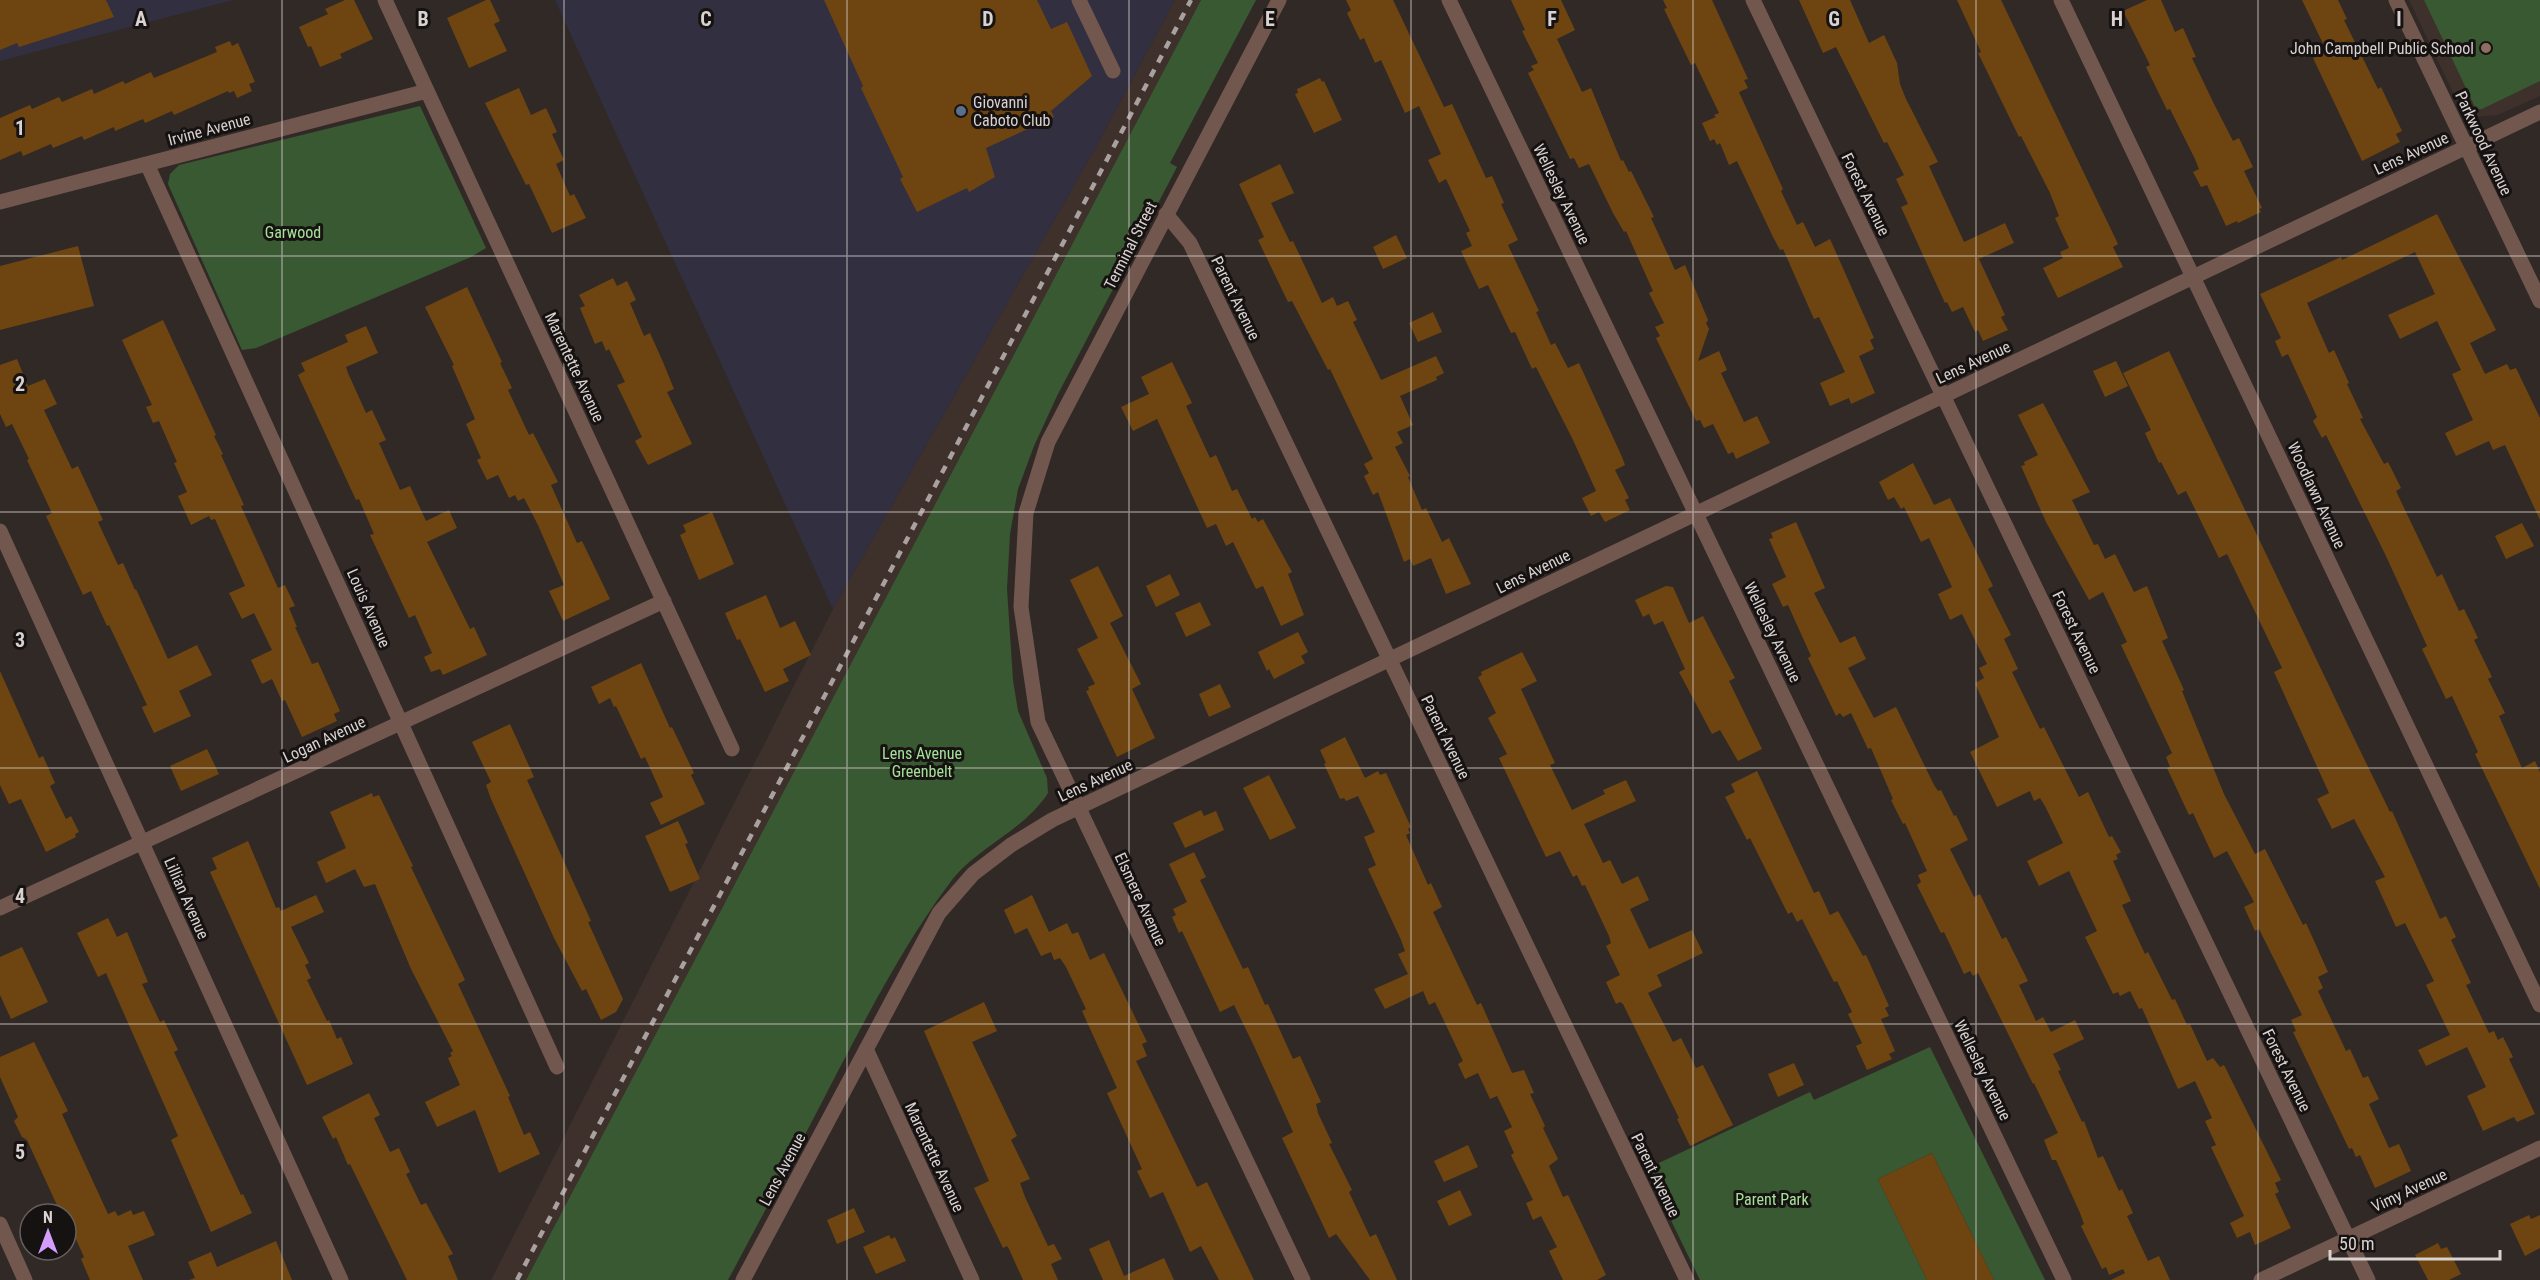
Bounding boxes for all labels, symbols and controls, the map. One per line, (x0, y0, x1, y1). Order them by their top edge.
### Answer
text: A (135, 7, 147, 31)
text: B (417, 7, 429, 31)
text: C (700, 7, 712, 31)
text: D (982, 7, 994, 31)
text: E (1265, 7, 1275, 31)
text: F (1547, 7, 1557, 31)
text: G (1828, 7, 1840, 31)
text: H (2111, 7, 2123, 31)
text: I (2396, 7, 2402, 31)
place label: John Campbell Public School (2290, 39, 2474, 58)
marker: John Campbell Public School (2479, 41, 2493, 55)
street label: Parkwood Avenue (2451, 88, 2516, 198)
place label: Giovanni Caboto Club (973, 93, 1050, 130)
marker: Giovanni Caboto Club (954, 104, 968, 118)
street label: Irvine Avenue (166, 109, 252, 150)
text: 1 (15, 116, 25, 140)
street label: Lens Avenue (2371, 128, 2451, 179)
street label: Wellesley Avenue (1529, 141, 1594, 247)
street label: Forest Avenue (1837, 150, 1894, 239)
street label: Terminal Street (1100, 198, 1161, 292)
park label: Garwood (265, 223, 321, 242)
street label: Parent Avenue (1207, 253, 1264, 343)
street label: Marentette Avenue (541, 309, 608, 425)
street label: Lens Avenue (1933, 337, 2013, 388)
text: 2 (15, 372, 25, 396)
street label: Woodlawn Avenue (2284, 439, 2349, 551)
street label: Lens Avenue (1493, 545, 1573, 597)
street label: Louis Avenue (343, 566, 394, 650)
street label: Wellesley Avenue (1740, 579, 1805, 685)
street label: Forest Avenue (2048, 588, 2105, 677)
text: 3 (15, 628, 25, 652)
street label: Parent Avenue (1417, 692, 1474, 782)
street label: Logan Avenue (280, 712, 368, 767)
park label: Lens Avenue Greenbelt (882, 744, 962, 781)
street label: Lens Avenue (1055, 755, 1135, 806)
street label: Elsmere Avenue (1111, 850, 1170, 949)
street label: Lillian Avenue (160, 854, 213, 942)
text: 4 (15, 884, 25, 908)
street label: Wellesley Avenue (1950, 1017, 2015, 1123)
street label: Forest Avenue (2258, 1026, 2315, 1115)
street label: Marentette Avenue (901, 1099, 968, 1215)
street label: Lens Avenue (755, 1130, 810, 1209)
street label: Parent Avenue (1627, 1130, 1684, 1220)
text: 5 (15, 1140, 25, 1164)
street label: Vimy Avenue (2368, 1165, 2450, 1216)
park label: Parent Park (1735, 1190, 1809, 1209)
north arrow (18, 1202, 78, 1262)
text: N (43, 1208, 53, 1227)
scale bar (2330, 1223, 2500, 1261)
text: 50 m (2339, 1233, 2374, 1254)

